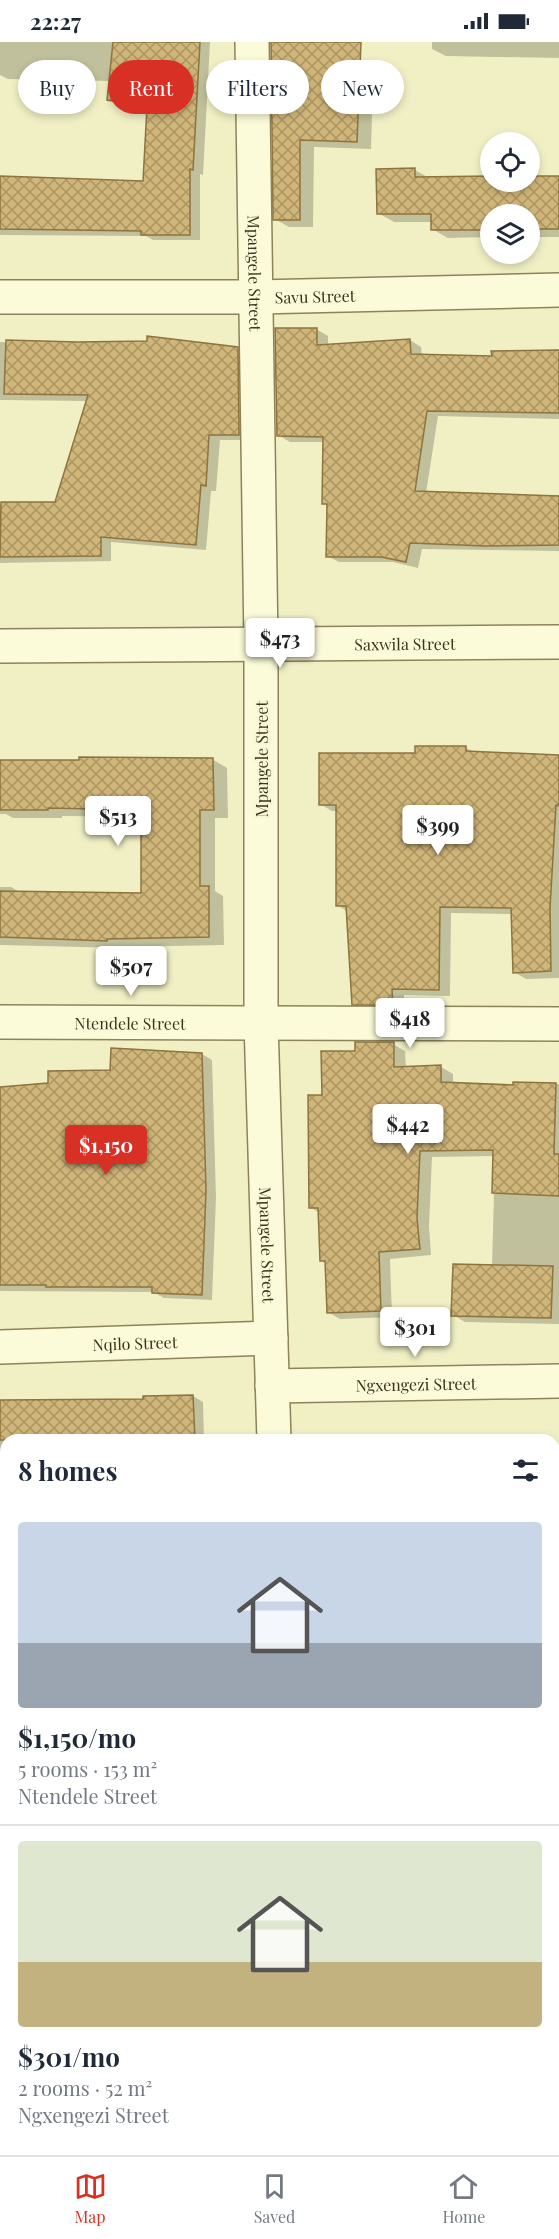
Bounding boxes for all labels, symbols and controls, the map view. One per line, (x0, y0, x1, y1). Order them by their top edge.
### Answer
text: 22:27 (30, 6, 81, 36)
chip: Buy (18, 60, 96, 114)
chip: Rent (108, 60, 194, 114)
chip: Filters (206, 60, 309, 114)
chip: New (321, 60, 404, 114)
map controls (480, 132, 540, 264)
button: locate (480, 132, 540, 192)
button: layers (480, 204, 540, 264)
street label: Mpangele Street (244, 215, 267, 332)
street label: Savu Street (274, 284, 356, 307)
pin: $473 (244, 618, 316, 669)
text: $473 (260, 624, 300, 651)
street label: Saxwila Street (354, 632, 456, 654)
street label: Mpangele Street (251, 701, 272, 817)
pin: $513 (82, 796, 154, 847)
text: $513 (99, 802, 137, 829)
pin: $399 (402, 805, 474, 856)
text: $399 (416, 811, 460, 838)
pin: $507 (95, 946, 167, 997)
text: $507 (110, 952, 152, 979)
pin: $418 (374, 998, 446, 1049)
text: $418 (390, 1004, 430, 1031)
street label: Ntendele Street (74, 1012, 186, 1033)
pin: $442 (372, 1104, 444, 1155)
text: $442 (386, 1110, 430, 1137)
pin: $1,150 (57, 1125, 155, 1176)
text: $1,150 (79, 1131, 133, 1158)
street label: Mpangele Street (256, 1186, 280, 1304)
pin: $301 (379, 1307, 451, 1358)
text: $301 (394, 1313, 436, 1340)
street label: Nqilo Street (92, 1331, 178, 1354)
street label: Ngxengezi Street (355, 1372, 477, 1395)
text: 8 homes (18, 1453, 117, 1488)
icon: filters (509, 1454, 542, 1487)
icon: home (226, 1561, 334, 1669)
text: $1,150/mo (18, 1720, 136, 1755)
text: 5 rooms · 153 m² (18, 1755, 157, 1782)
text: Ntendele Street (18, 1782, 157, 1809)
icon: home (226, 1880, 334, 1988)
text: $301/mo (18, 2039, 120, 2074)
text: 2 rooms · 52 m² (18, 2074, 152, 2101)
text: Ngxengezi Street (18, 2101, 169, 2128)
tab: Map (74, 2170, 107, 2227)
tab: Saved (254, 2170, 295, 2227)
tab: Home (443, 2170, 485, 2227)

